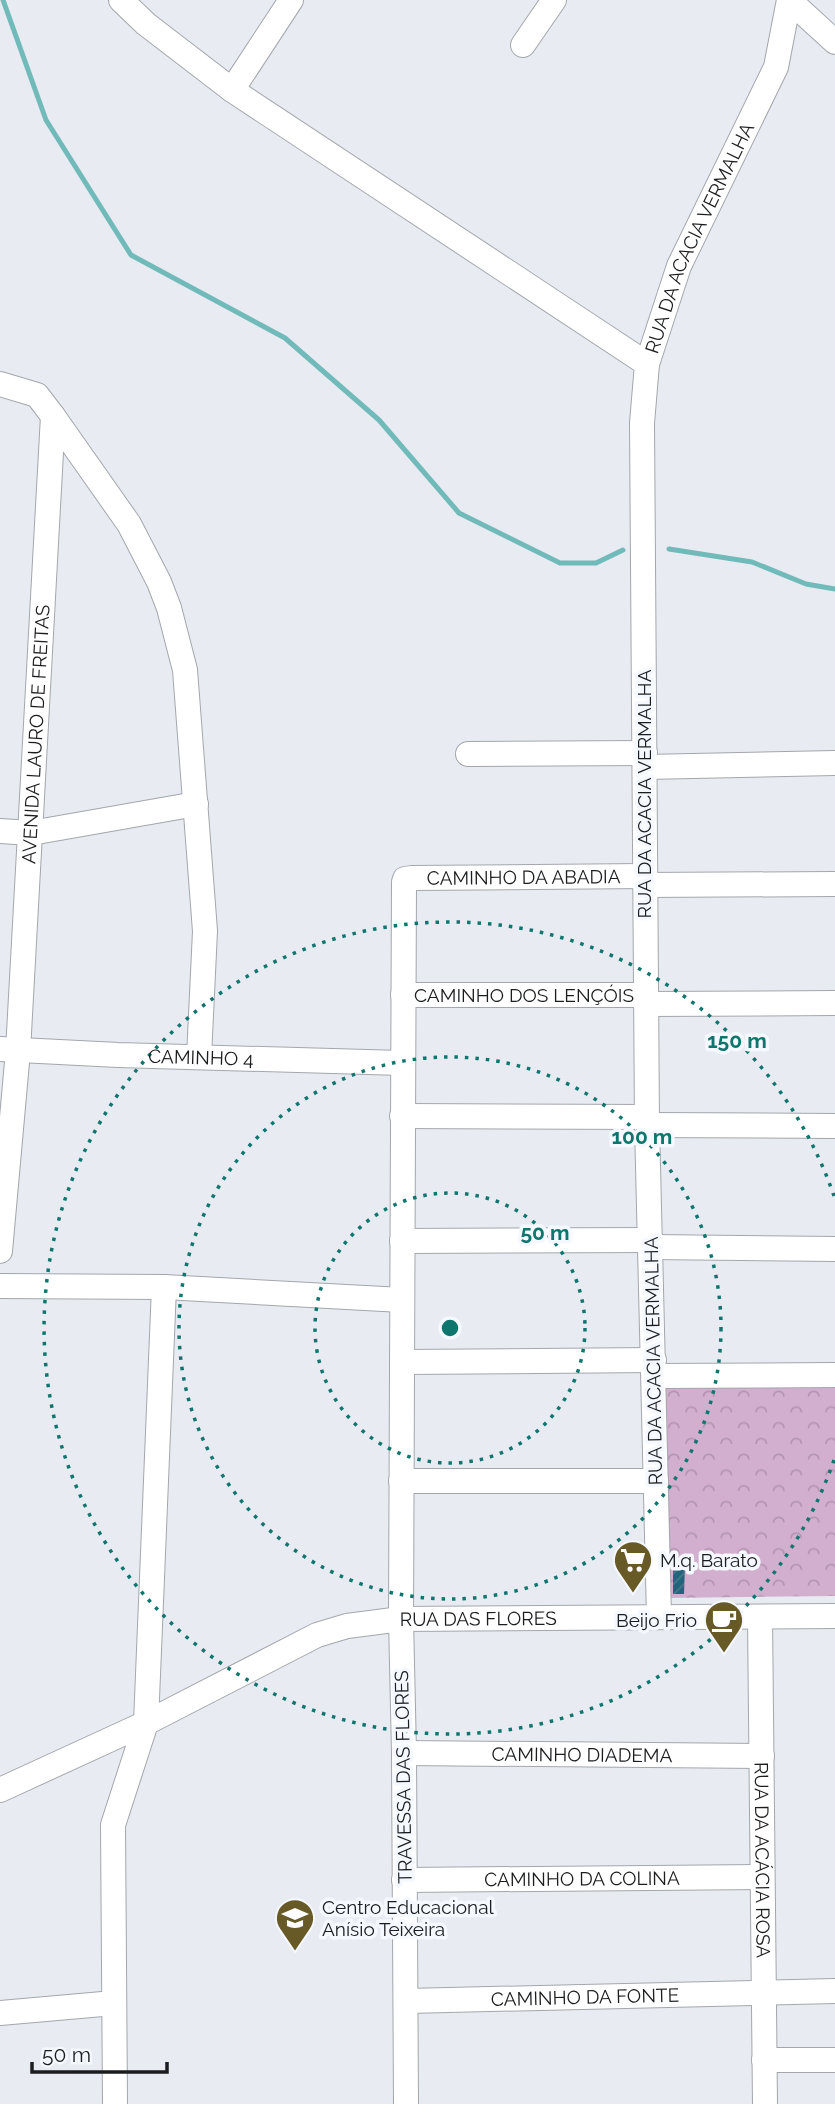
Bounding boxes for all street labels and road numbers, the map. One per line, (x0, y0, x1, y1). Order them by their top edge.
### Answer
street label: RUA DA ACACIA VERMALHA (640, 119, 758, 356)
street label: AVENIDA LAURO DE FREITAS (17, 604, 54, 865)
street label: RUA DA ACACIA VERMALHA (633, 669, 655, 919)
street label: CAMINHO DA ABADIA (427, 865, 621, 889)
street label: CAMINHO DOS LENÇÓIS (414, 984, 634, 1006)
street label: CAMINHO 4 (148, 1045, 254, 1070)
street label: RUA DA ACACIA VERMALHA (640, 1236, 666, 1486)
street label: RUA DAS FLORES (400, 1607, 557, 1630)
street label: TRAVESSA DAS FLORES (390, 1670, 416, 1884)
street label: CAMINHO DIADEMA (491, 1743, 673, 1766)
street label: RUA DA ACÁCIA ROSA (750, 1762, 775, 1958)
street label: CAMINHO DA COLINA (484, 1867, 680, 1890)
street label: CAMINHO DA FONTE (491, 1984, 679, 2010)

